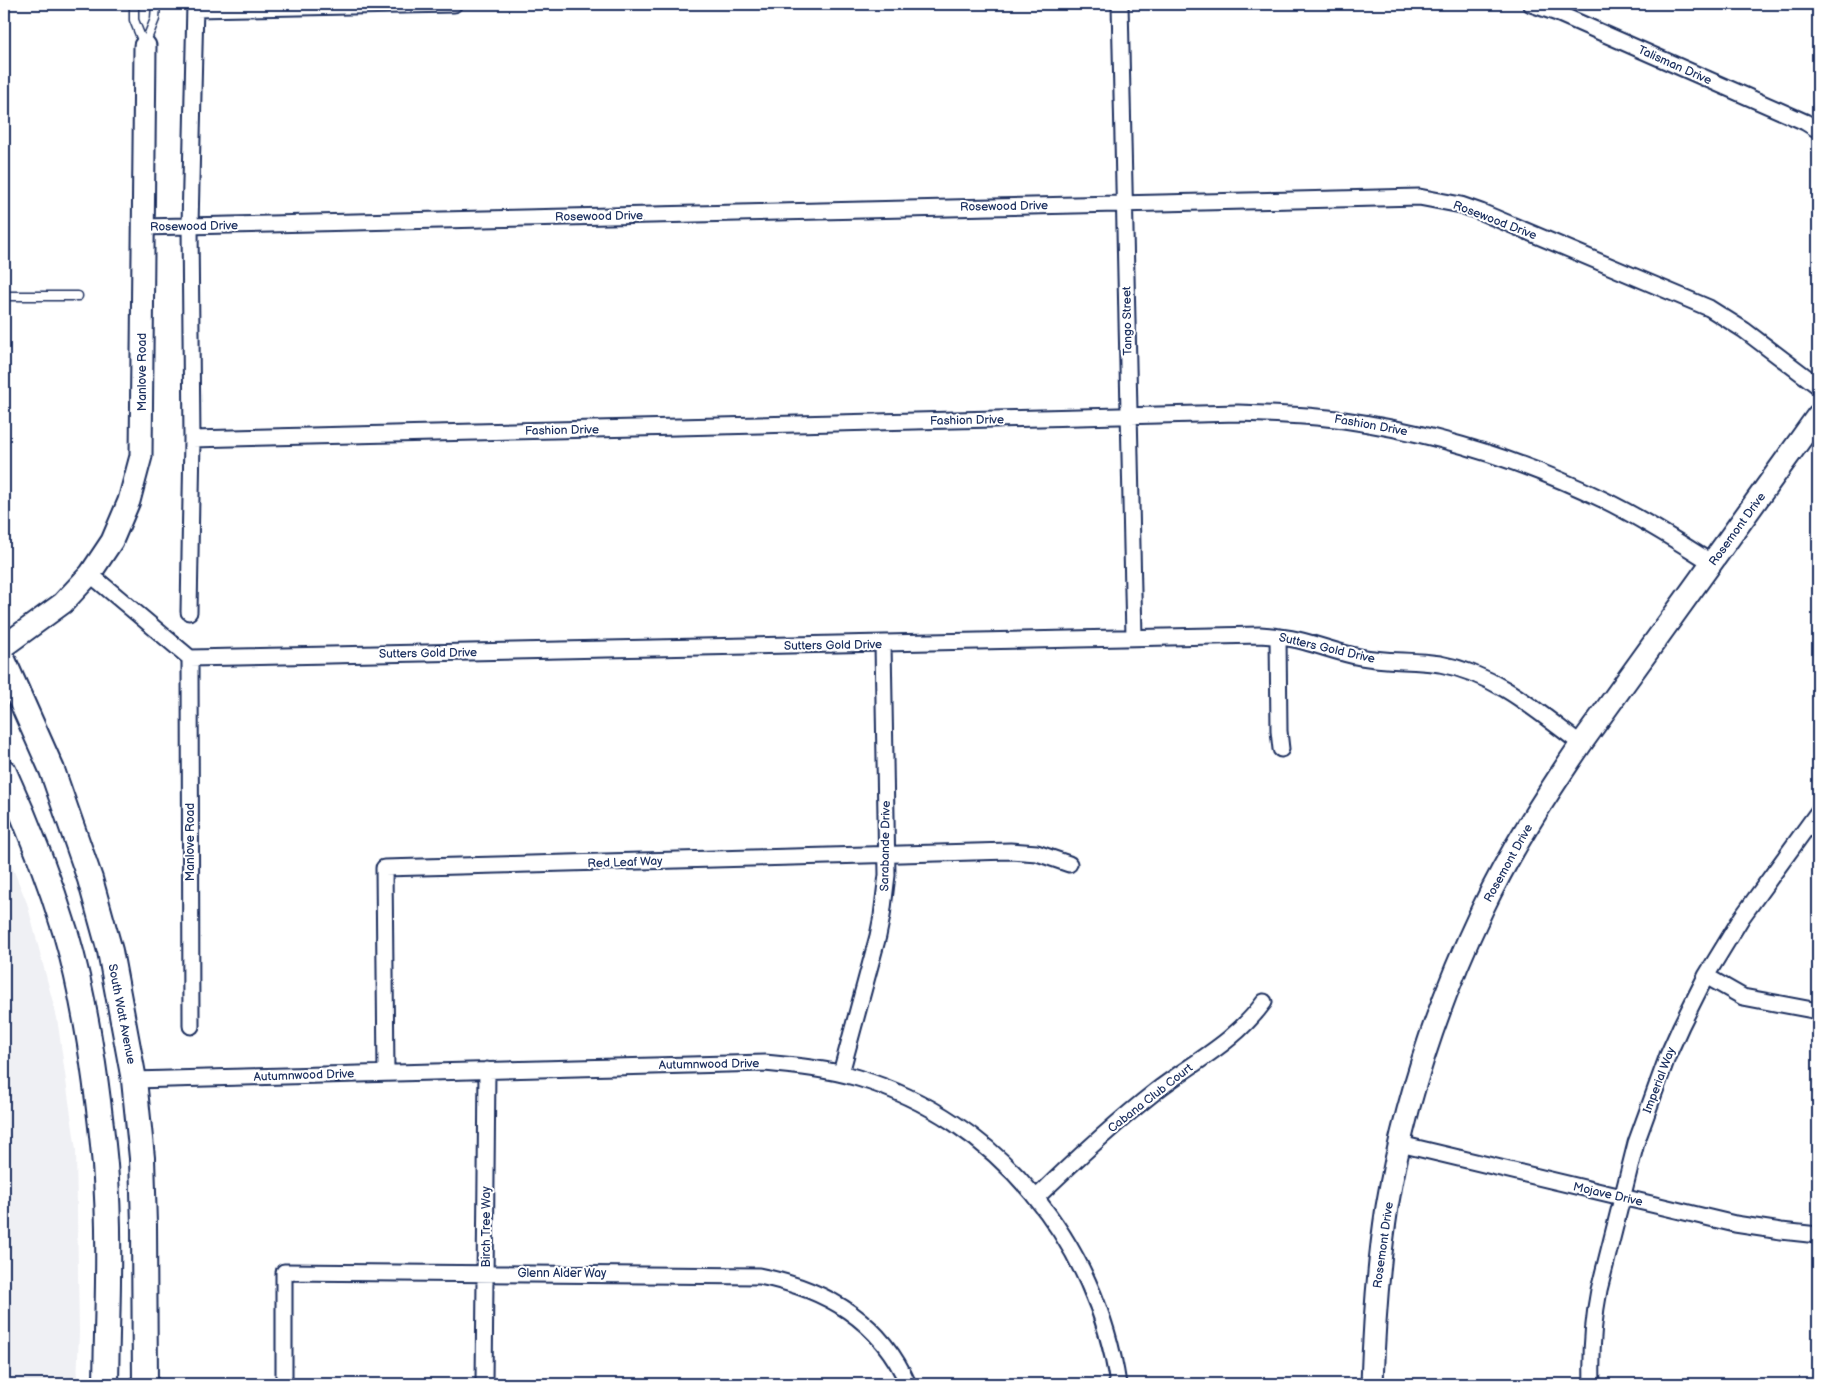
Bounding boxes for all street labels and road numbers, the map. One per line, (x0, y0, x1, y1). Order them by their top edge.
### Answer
street label: Talisman Drive (1636, 43, 1714, 88)
street label: Rosewood Drive (960, 198, 1048, 215)
street label: Rosewood Drive (1451, 198, 1539, 243)
street label: Rosewood Drive (555, 208, 643, 225)
street label: Rosewood Drive (150, 218, 238, 235)
street label: Tango Street (1119, 286, 1136, 356)
street label: Manlove Road (135, 333, 150, 411)
street label: Fashion Drive (930, 412, 1004, 429)
street label: Fashion Drive (1333, 412, 1409, 439)
street label: Fashion Drive (525, 422, 599, 439)
street label: Rosemont Drive (1706, 490, 1769, 569)
street label: Sutters Gold Drive (1277, 630, 1376, 667)
street label: Sutters Gold Drive (784, 637, 882, 654)
street label: Sutters Gold Drive (379, 645, 477, 662)
street label: Sarabande Drive (877, 801, 894, 891)
street label: Manlove Road (183, 803, 198, 881)
street label: Rosemont Drive (1481, 822, 1536, 905)
street label: Red Leaf Way (587, 854, 663, 871)
street label: South Watt Avenue (104, 963, 139, 1065)
street label: Imperial Way (1640, 1044, 1679, 1115)
street label: Autumnwood Drive (659, 1056, 759, 1073)
street label: Cabana Club Court (1105, 1060, 1196, 1136)
street label: Autumnwood Drive (253, 1066, 355, 1085)
street label: Mojave Drive (1572, 1179, 1644, 1210)
street label: Birch Tree Way (479, 1186, 494, 1268)
street label: Rosemont Drive (1370, 1201, 1397, 1289)
street label: Glenn Alder Way (518, 1266, 607, 1281)

